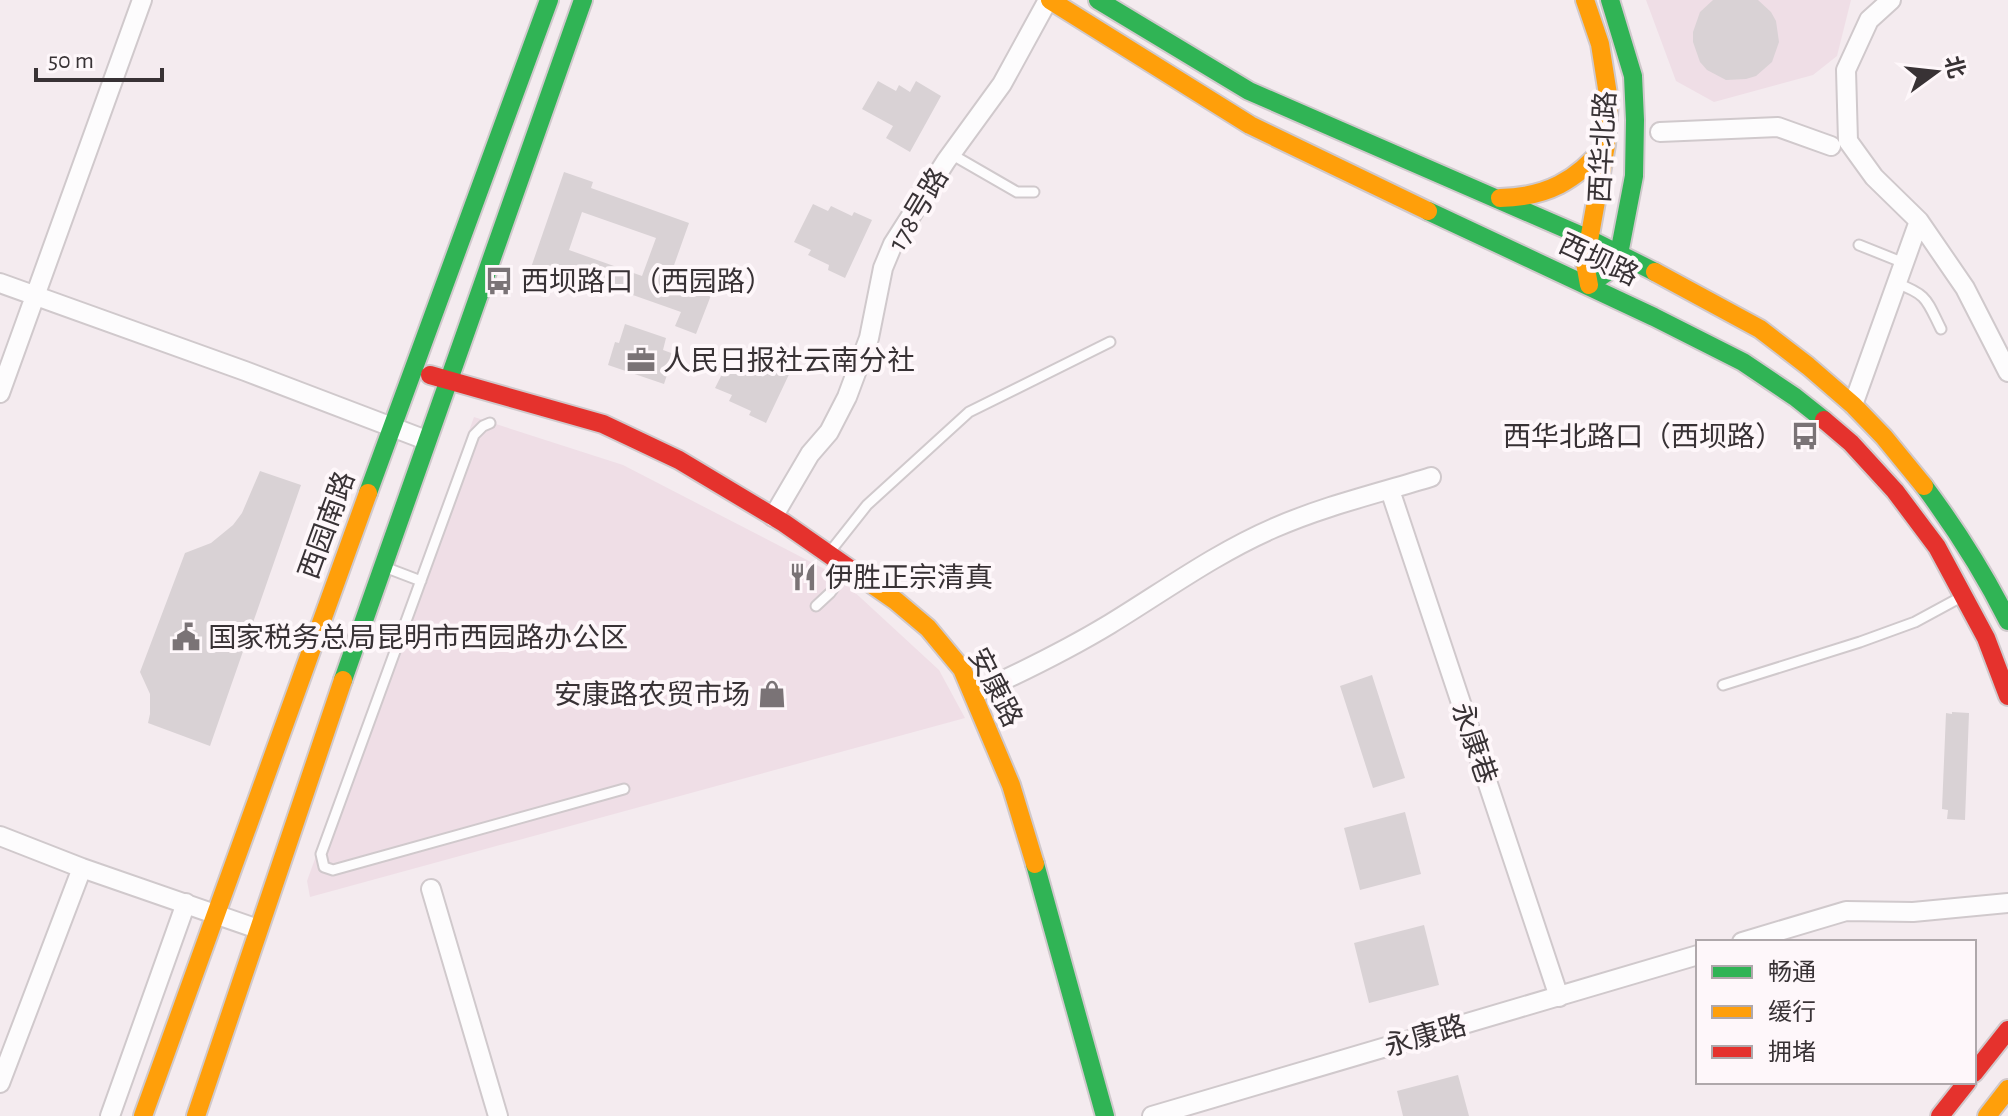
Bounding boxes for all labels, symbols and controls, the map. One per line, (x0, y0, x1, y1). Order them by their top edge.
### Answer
scale bar (36, 32, 162, 82)
north arrow (1896, 32, 1976, 112)
text: 50 m (48, 49, 94, 73)
text: 北 (1941, 53, 1969, 81)
street label: 西华北路 (1585, 90, 1621, 204)
street label: 178号路 (882, 163, 954, 256)
street label: 西坝路 (1554, 229, 1643, 291)
bus stop icon: 西坝路口（西园路） (484, 266, 514, 296)
place label: 西坝路口（西园路） (521, 267, 773, 297)
office icon: 人民日报社云南分社 (626, 345, 656, 375)
place label: 人民日报社云南分社 (663, 346, 915, 376)
bus stop icon: 西华北路口（西坝路） (1790, 421, 1820, 451)
place label: 西华北路口（西坝路） (1503, 422, 1783, 452)
street label: 西园南路 (294, 468, 360, 583)
restaurant icon: 伊胜正宗清真 (788, 562, 818, 592)
place label: 伊胜正宗清真 (825, 562, 993, 593)
public building icon: 国家税务总局昆明市西园路办公区 (171, 622, 201, 652)
place label: 国家税务总局昆明市西园路办公区 (208, 623, 628, 653)
street label: 安康路 (963, 643, 1028, 732)
shop icon: 安康路农贸市场 (757, 679, 787, 709)
place label: 安康路农贸市场 (554, 680, 750, 710)
street label: 永康巷 (1446, 699, 1502, 788)
legend (1696, 940, 1976, 1084)
text: 畅通 (1768, 959, 1816, 985)
text: 缓行 (1768, 999, 1816, 1025)
street label: 永康路 (1381, 1010, 1470, 1062)
text: 拥堵 (1768, 1039, 1816, 1065)

